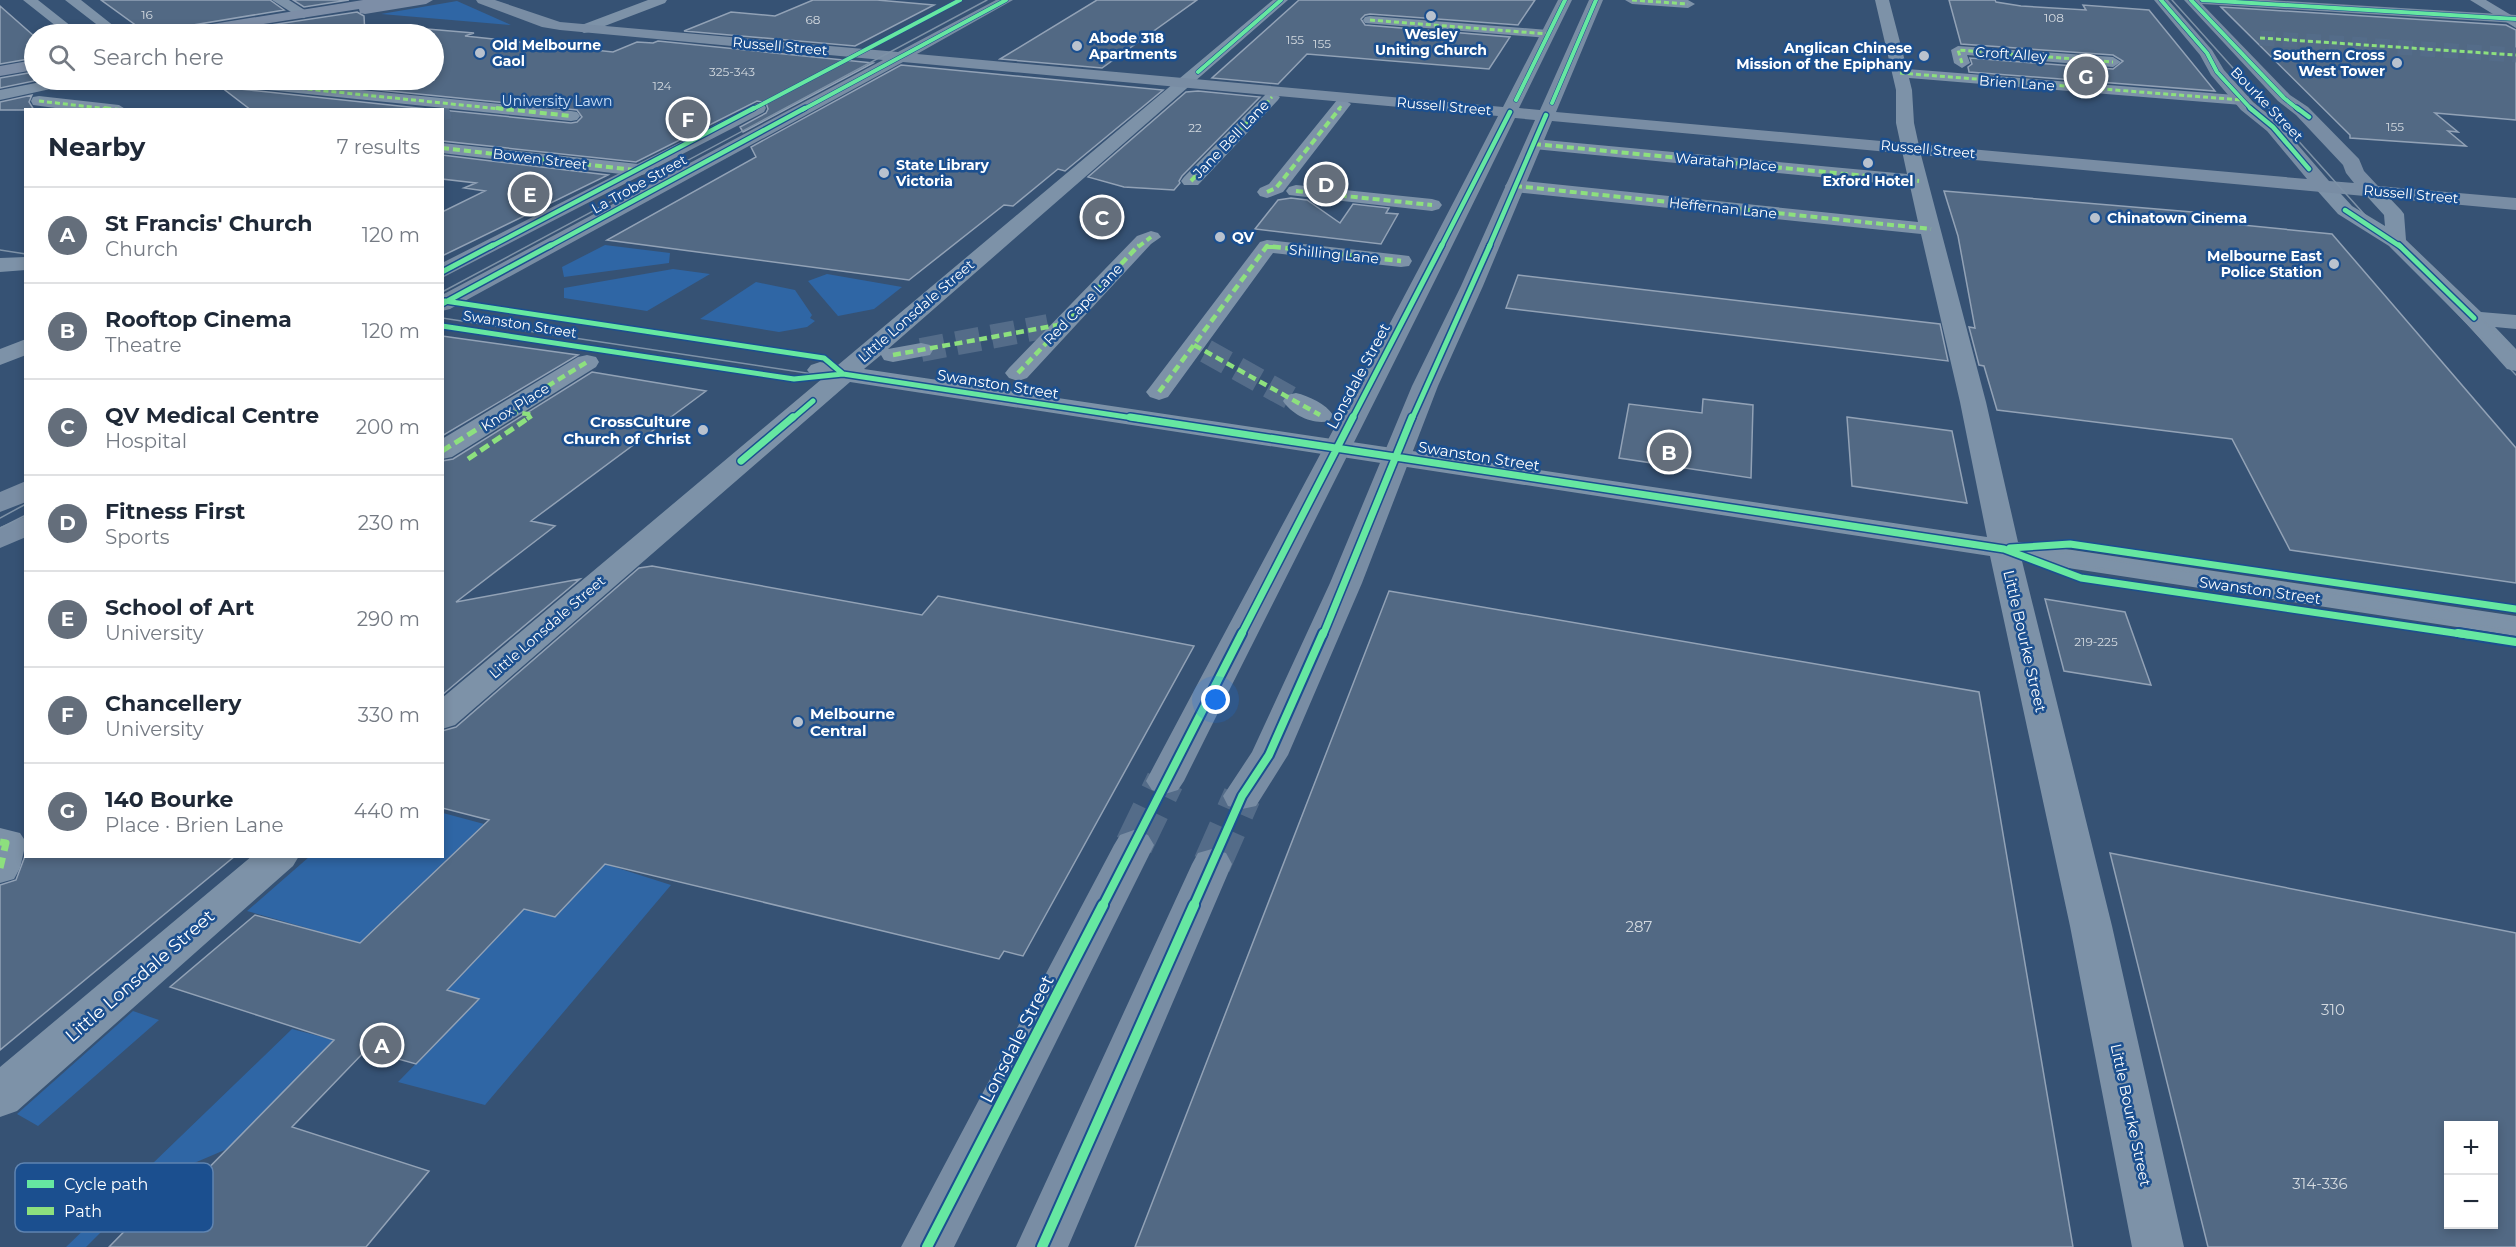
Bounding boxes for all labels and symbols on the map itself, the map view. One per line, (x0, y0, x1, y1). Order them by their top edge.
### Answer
house number: 16 (141, 7, 153, 22)
marker: Wesley Uniting Church (1424, 9, 1438, 23)
house number: 108 (2044, 10, 2064, 25)
house number: 68 (806, 12, 821, 27)
place label: Wesley Uniting Church (1375, 25, 1487, 59)
place label: Abode 318 Apartments (1088, 29, 1178, 63)
house number: 155 (1286, 32, 1304, 47)
street label: Russell Street (732, 33, 828, 59)
place label: Old Melbourne Gaol (492, 36, 601, 70)
house number: 155 (1313, 36, 1331, 51)
marker: Abode 318 Apartments (1070, 39, 1084, 53)
place label: Anglican Chinese Mission of the Epiphany (1736, 39, 1913, 73)
street label: Croft Alley (1975, 43, 2048, 66)
marker: Old Melbourne Gaol (473, 46, 487, 60)
place label: Southern Cross West Tower (2273, 46, 2386, 80)
marker: Anglican Chinese Mission of the Epiphany (1917, 49, 1931, 63)
pin: G (2066, 54, 2106, 98)
marker: Southern Cross West Tower (2390, 56, 2404, 70)
street label: Bourke Street (2227, 63, 2307, 145)
house number: 325-343 (709, 64, 755, 79)
street label: Brien Lane (1979, 71, 2055, 95)
house number: 124 (653, 78, 671, 93)
park label: University Lawn (502, 92, 612, 110)
street label: Russell Street (1396, 93, 1492, 119)
pin: F (668, 96, 708, 142)
street label: Jane Bell Lane (1189, 96, 1273, 182)
house number: 155 (2386, 119, 2404, 134)
house number: 22 (1188, 120, 1202, 135)
street label: Russell Street (1880, 136, 1976, 162)
street label: Bowen Street (492, 144, 589, 174)
street label: Waratah Place (1675, 149, 1777, 175)
street label: La Trobe Street (588, 150, 690, 218)
place label: State Library Victoria (895, 156, 990, 190)
marker: Exford Hotel (1861, 156, 1875, 170)
pin: D (1306, 162, 1346, 207)
marker: State Library Victoria (877, 166, 891, 180)
pin: E (510, 172, 550, 216)
place label: Exford Hotel (1822, 172, 1914, 190)
street label: Russell Street (2363, 181, 2459, 207)
street label: Heffernan Lane (1668, 193, 1778, 223)
pin: C (1082, 194, 1122, 240)
place label: Chinatown Cinema (2107, 209, 2247, 227)
marker: Chinatown Cinema (2088, 211, 2102, 225)
place label: QV (1232, 228, 1254, 246)
marker: QV (1213, 230, 1227, 244)
street label: Shilling Lane (1288, 240, 1380, 268)
place label: Melbourne East Police Station (2207, 247, 2322, 281)
street label: Little Lonsdale Street (854, 255, 978, 366)
marker: Melbourne East Police Station (2327, 257, 2341, 271)
street label: Red Cape Lane (1040, 260, 1126, 348)
street label: Swanston Street (462, 306, 578, 342)
street label: Lonsdale Street (1322, 320, 1394, 432)
street label: Swanston Street (936, 365, 1060, 403)
street label: Knox Place (477, 379, 553, 435)
place label: CrossCulture Church of Christ (563, 412, 691, 448)
marker: CrossCulture Church of Christ (696, 423, 710, 437)
pin: B (1650, 430, 1688, 474)
street label: Swanston Street (1417, 437, 1541, 475)
street label: Little Bourke Street (1999, 568, 2051, 714)
street label: Little Lonsdale Street (485, 571, 609, 682)
street label: Swanston Street (2198, 572, 2322, 608)
house number: 219-225 (2074, 634, 2118, 649)
your location (1201, 685, 1230, 714)
place label: Melbourne Central (810, 704, 895, 740)
marker: Melbourne Central (791, 715, 805, 729)
street label: Little Lonsdale Street (61, 905, 219, 1047)
house number: 287 (1626, 917, 1653, 936)
street label: Lonsdale Street (975, 971, 1059, 1107)
house number: 310 (2321, 1000, 2345, 1019)
pin: A (362, 1022, 401, 1068)
street label: Little Bourke Street (2107, 1042, 2155, 1188)
legend (15, 1163, 213, 1232)
house number: 314-336 (2292, 1174, 2348, 1193)
text: Cycle path (64, 1175, 148, 1194)
text: Path (64, 1202, 102, 1221)

